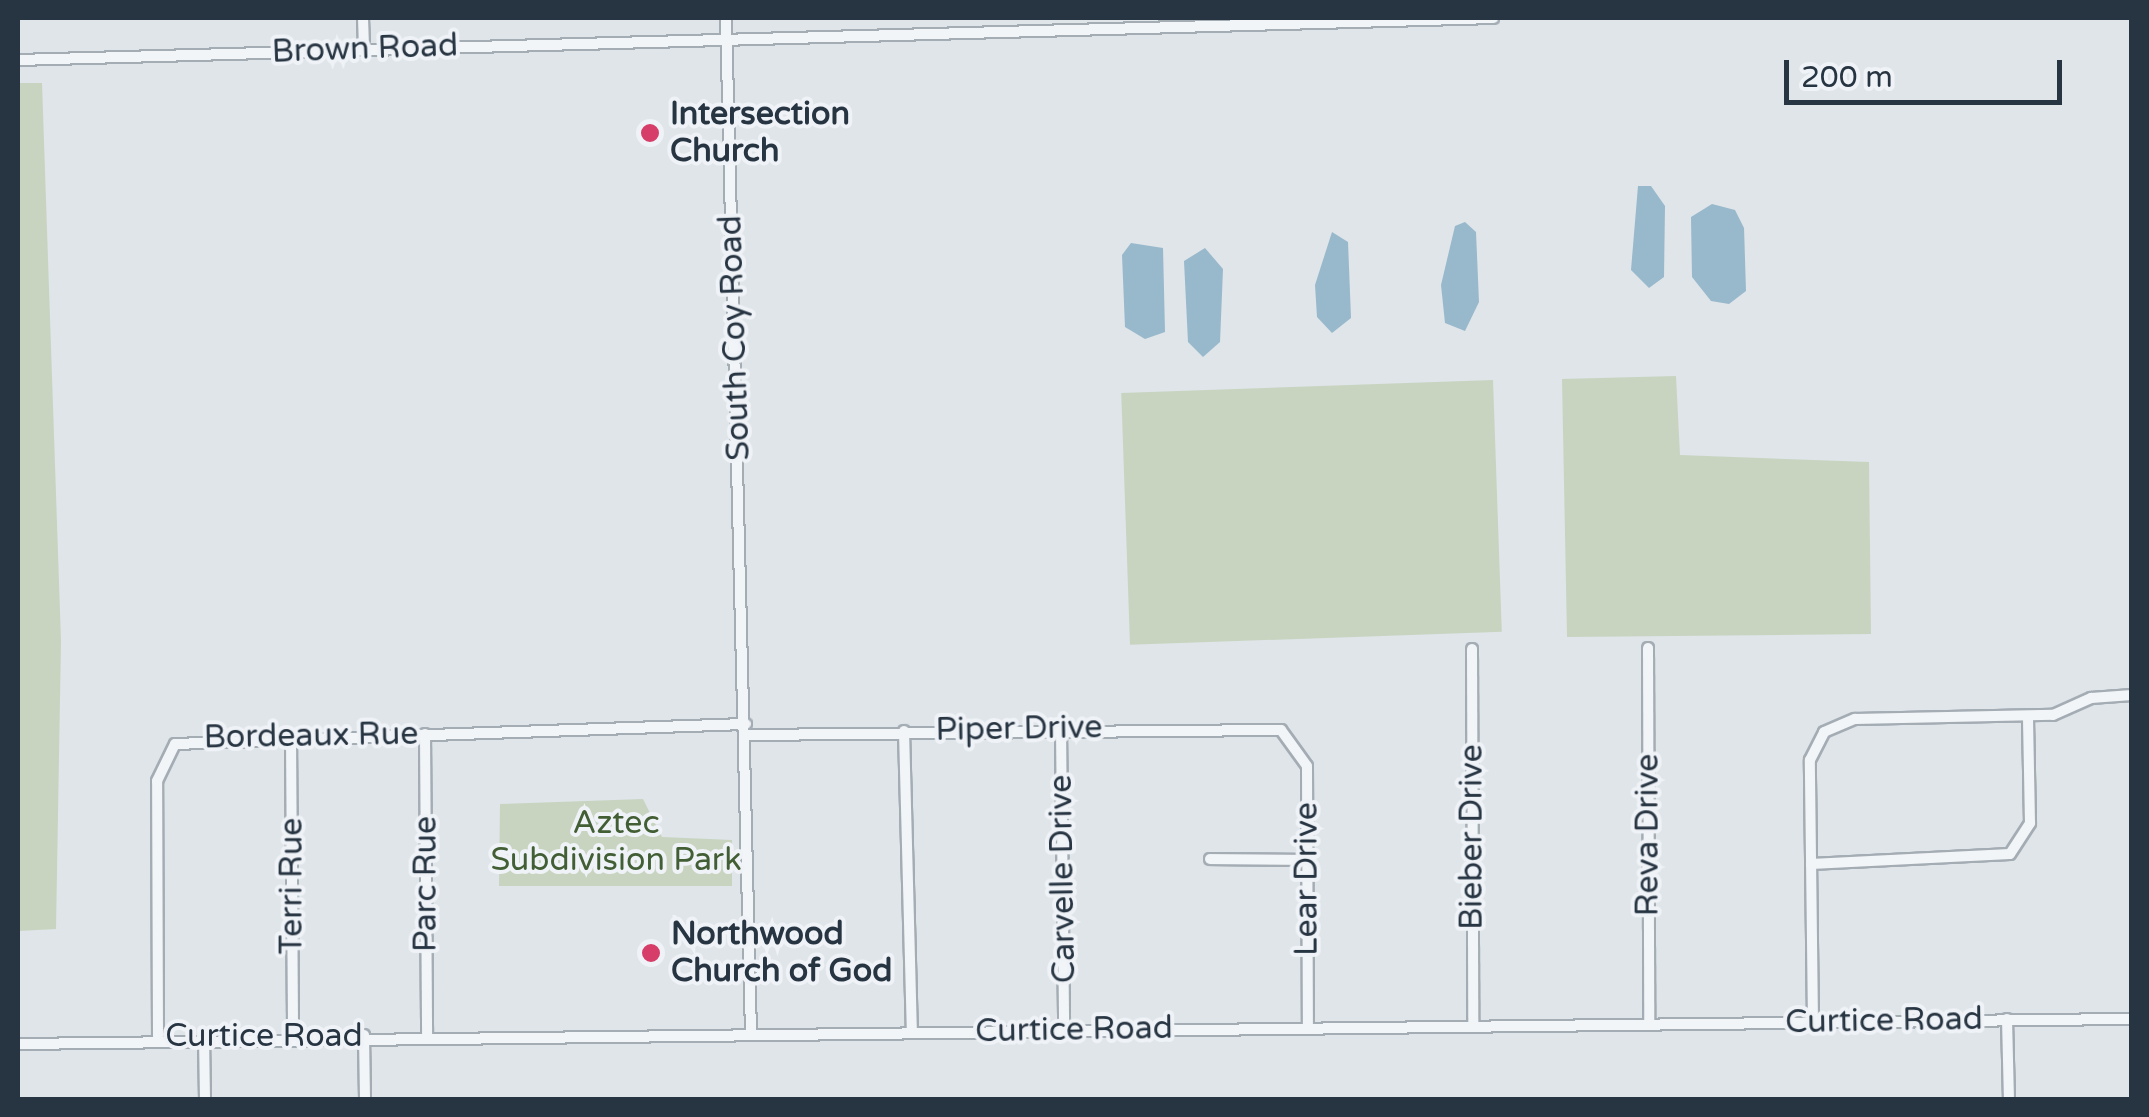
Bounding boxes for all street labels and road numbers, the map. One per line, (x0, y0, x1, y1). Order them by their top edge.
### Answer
street label: Brown Road (271, 27, 459, 71)
street label: South Coy Road (712, 215, 758, 461)
street label: Piper Drive (935, 708, 1103, 750)
street label: Bordeaux Rue (203, 715, 419, 757)
street label: Bieber Drive (1453, 744, 1491, 930)
street label: Reva Drive (1629, 754, 1667, 916)
street label: Carvelle Drive (1042, 774, 1084, 984)
street label: Lear Drive (1288, 802, 1326, 956)
street label: Parc Rue (407, 816, 445, 952)
street label: Terri Rue (273, 818, 311, 954)
street label: Curtice Road (1785, 1000, 1983, 1042)
street label: Curtice Road (975, 1009, 1173, 1051)
street label: Curtice Road (165, 1017, 363, 1055)

